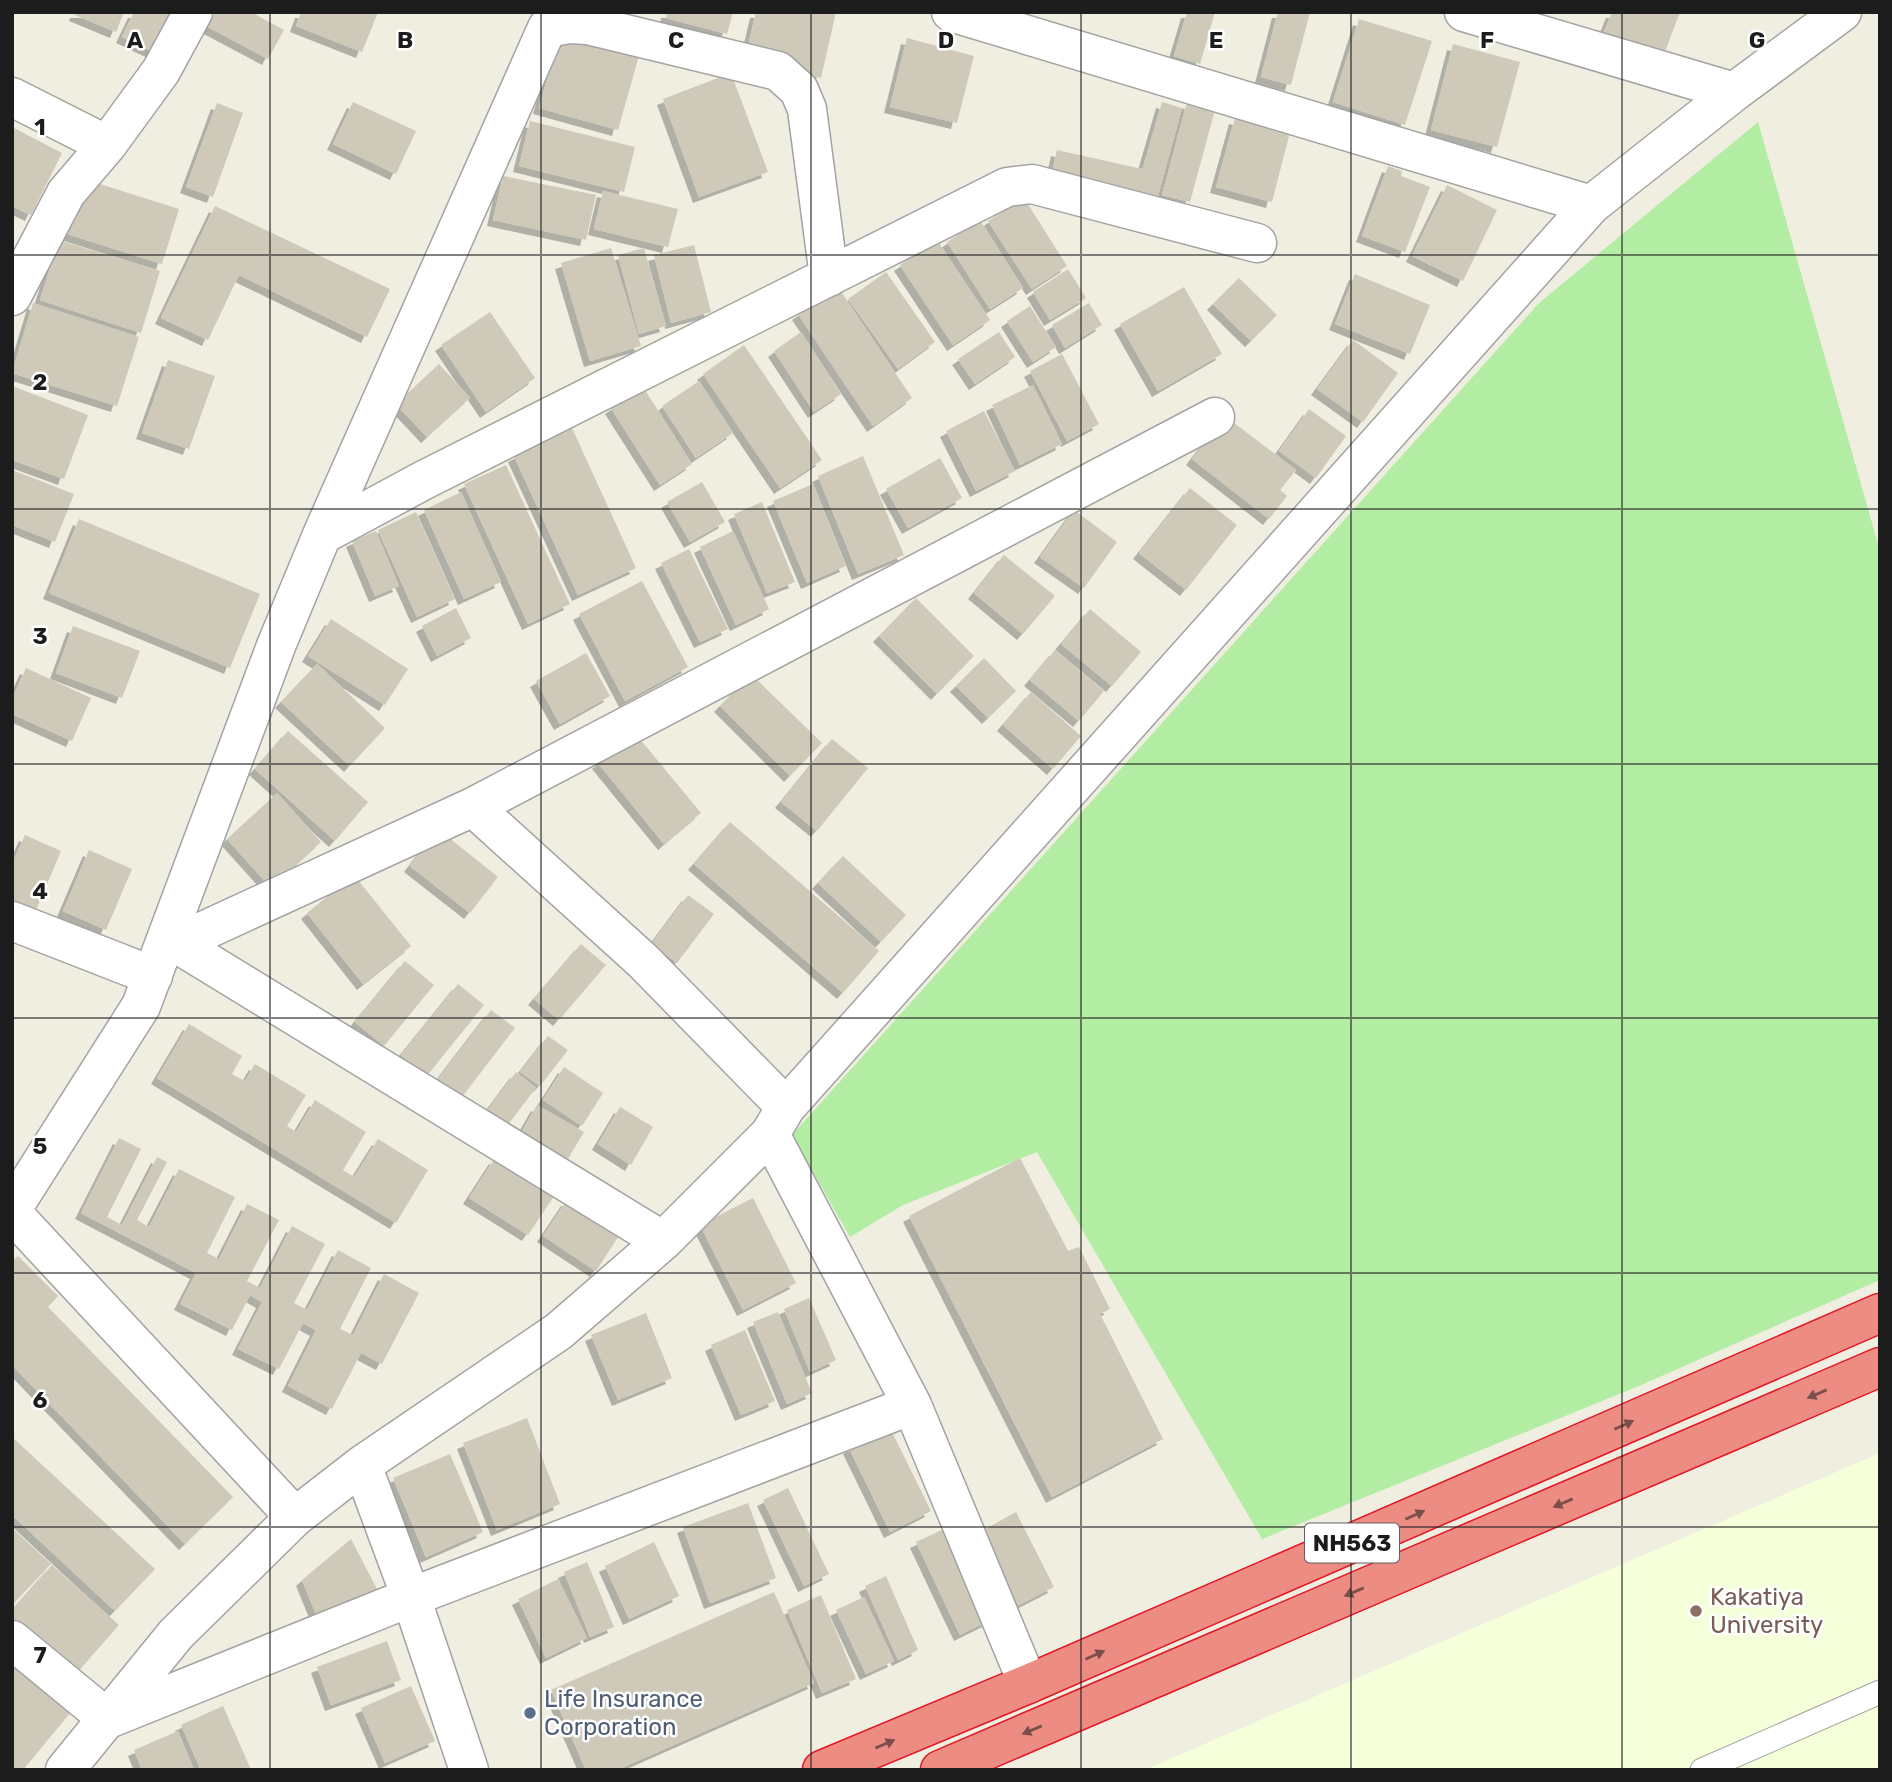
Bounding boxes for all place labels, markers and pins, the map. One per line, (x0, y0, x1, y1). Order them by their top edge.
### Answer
place label: Kakatiya University (1710, 1583, 1823, 1639)
marker: Kakatiya University (1688, 1603, 1704, 1619)
place label: Life Insurance Corporation (544, 1685, 703, 1741)
marker: Life Insurance Corporation (522, 1705, 538, 1721)

